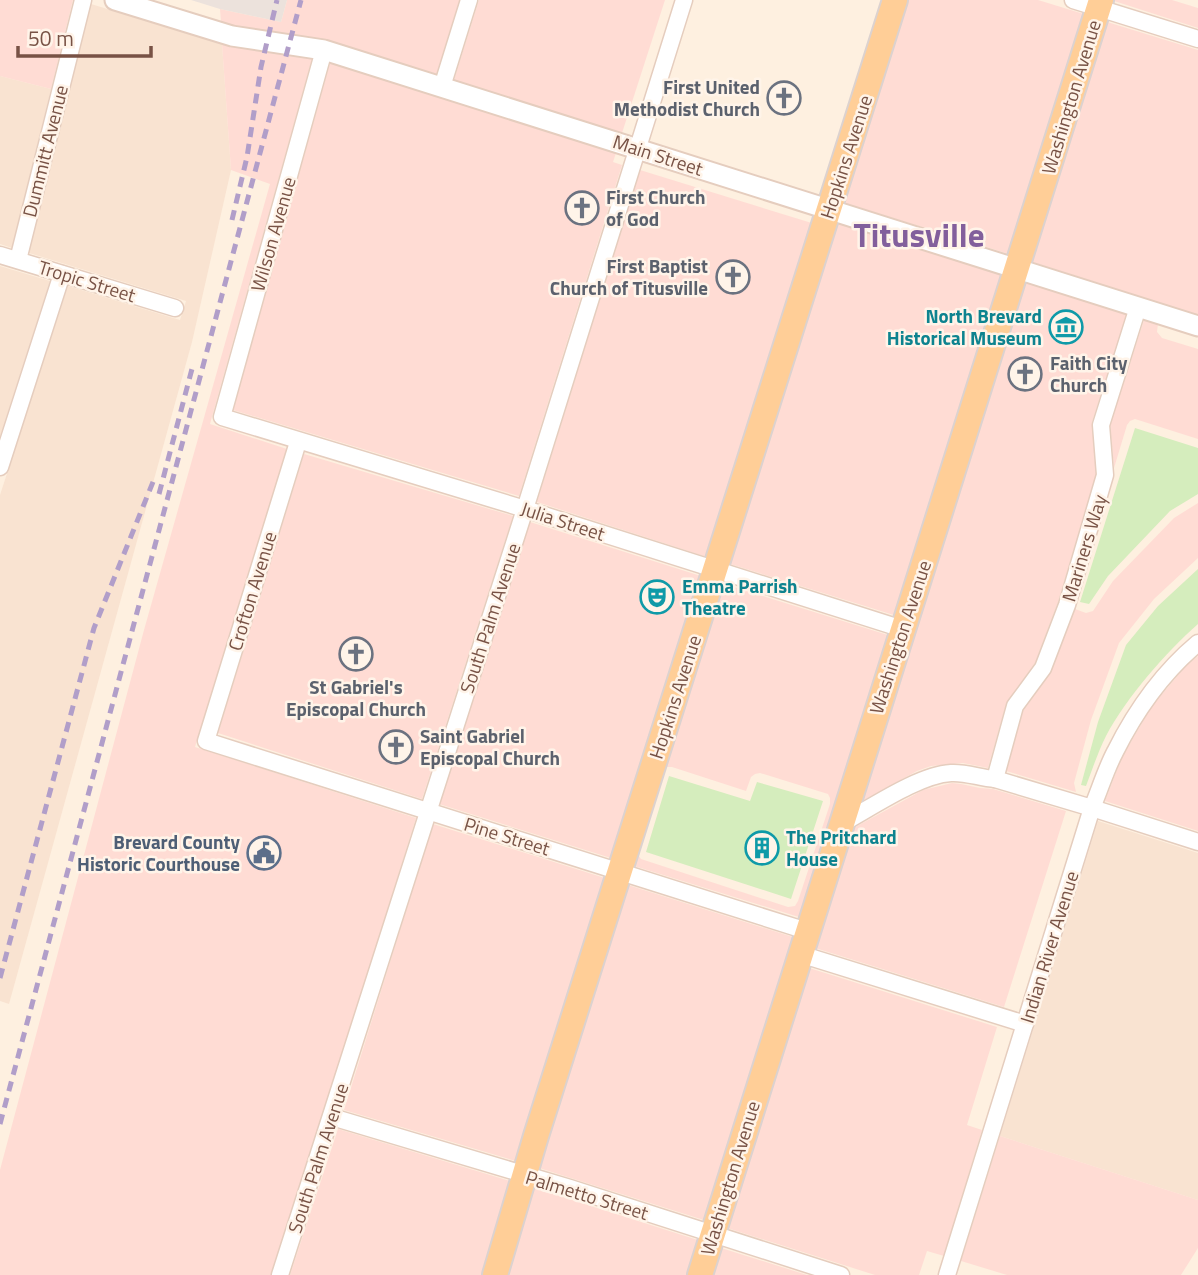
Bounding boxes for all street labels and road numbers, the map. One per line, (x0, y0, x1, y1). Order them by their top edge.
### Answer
street label: Washington Avenue (1033, 16, 1108, 177)
street label: Dummitt Avenue (14, 82, 75, 220)
street label: Hopkins Avenue (812, 91, 879, 223)
street label: Main Street (609, 126, 707, 183)
street label: Wilson Avenue (242, 173, 303, 295)
street label: Tropic Street (35, 252, 140, 309)
street label: Mariners Way (1053, 491, 1114, 605)
street label: Julia Street (517, 493, 609, 548)
street label: Crofton Avenue (220, 528, 283, 654)
street label: South Palm Avenue (452, 539, 527, 697)
street label: Washington Avenue (861, 556, 938, 717)
street label: Hopkins Avenue (641, 631, 708, 763)
street label: Pine Street (461, 809, 554, 862)
street label: Indian River Avenue (1012, 867, 1085, 1026)
street label: South Palm Avenue (280, 1079, 355, 1237)
street label: Washington Avenue (692, 1097, 767, 1258)
street label: Palmetto Street (522, 1162, 652, 1227)

